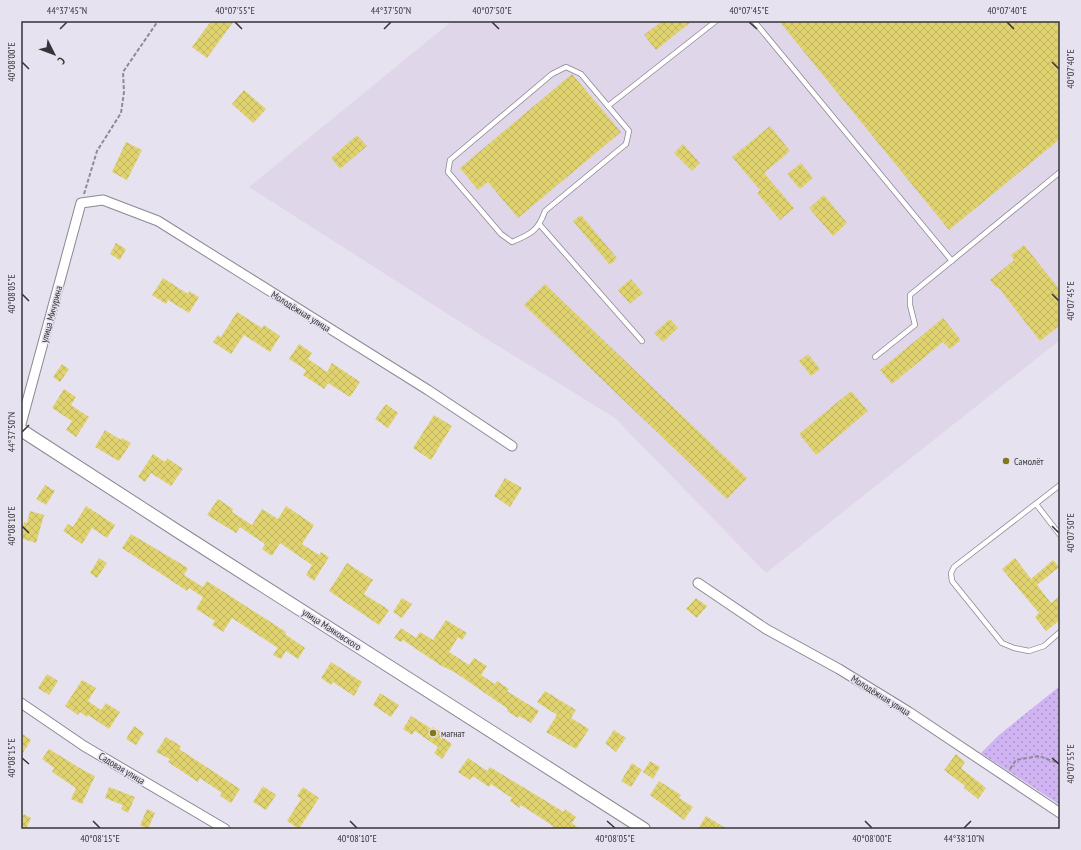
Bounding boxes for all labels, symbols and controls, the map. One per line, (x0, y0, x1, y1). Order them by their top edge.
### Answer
text: 44°37'45"N (47, 4, 87, 17)
text: 40°07'55"E (215, 4, 255, 17)
text: 44°37'50"N (371, 4, 411, 17)
text: 40°07'50"E (472, 4, 512, 17)
text: 40°07'45"E (729, 4, 769, 17)
text: 40°07'40"E (987, 4, 1027, 17)
north arrow (34, 34, 74, 74)
text: 40°08'00"E (5, 42, 18, 82)
text: 40°07'40"E (1064, 49, 1077, 89)
text: С (55, 54, 68, 67)
text: 40°08'05"E (5, 274, 18, 314)
text: 40°07'45"E (1064, 281, 1077, 321)
street label: улица Мичурина (38, 284, 65, 344)
street label: Молодёжная улица (269, 288, 333, 335)
text: 44°37'50"N (5, 412, 18, 452)
place label: Самолёт (1014, 455, 1044, 468)
marker: Самолёт (1001, 456, 1011, 466)
text: 40°08'10"E (5, 506, 18, 546)
text: 40°07'50"E (1064, 513, 1077, 553)
street label: улица Маяковского (300, 605, 364, 653)
street label: Молодёжная улица (849, 672, 913, 719)
place label: магнат (441, 727, 466, 740)
marker: магнат (428, 728, 438, 738)
text: 40°08'15"E (5, 738, 18, 778)
text: 40°07'55"E (1064, 744, 1077, 784)
street label: Садовая улица (96, 750, 147, 787)
text: 40°08'15"E (80, 832, 120, 845)
text: 40°08'10"E (337, 832, 377, 845)
text: 40°08'05"E (595, 832, 635, 845)
text: 40°08'00"E (852, 832, 892, 845)
text: 44°38'10"N (944, 832, 984, 845)

